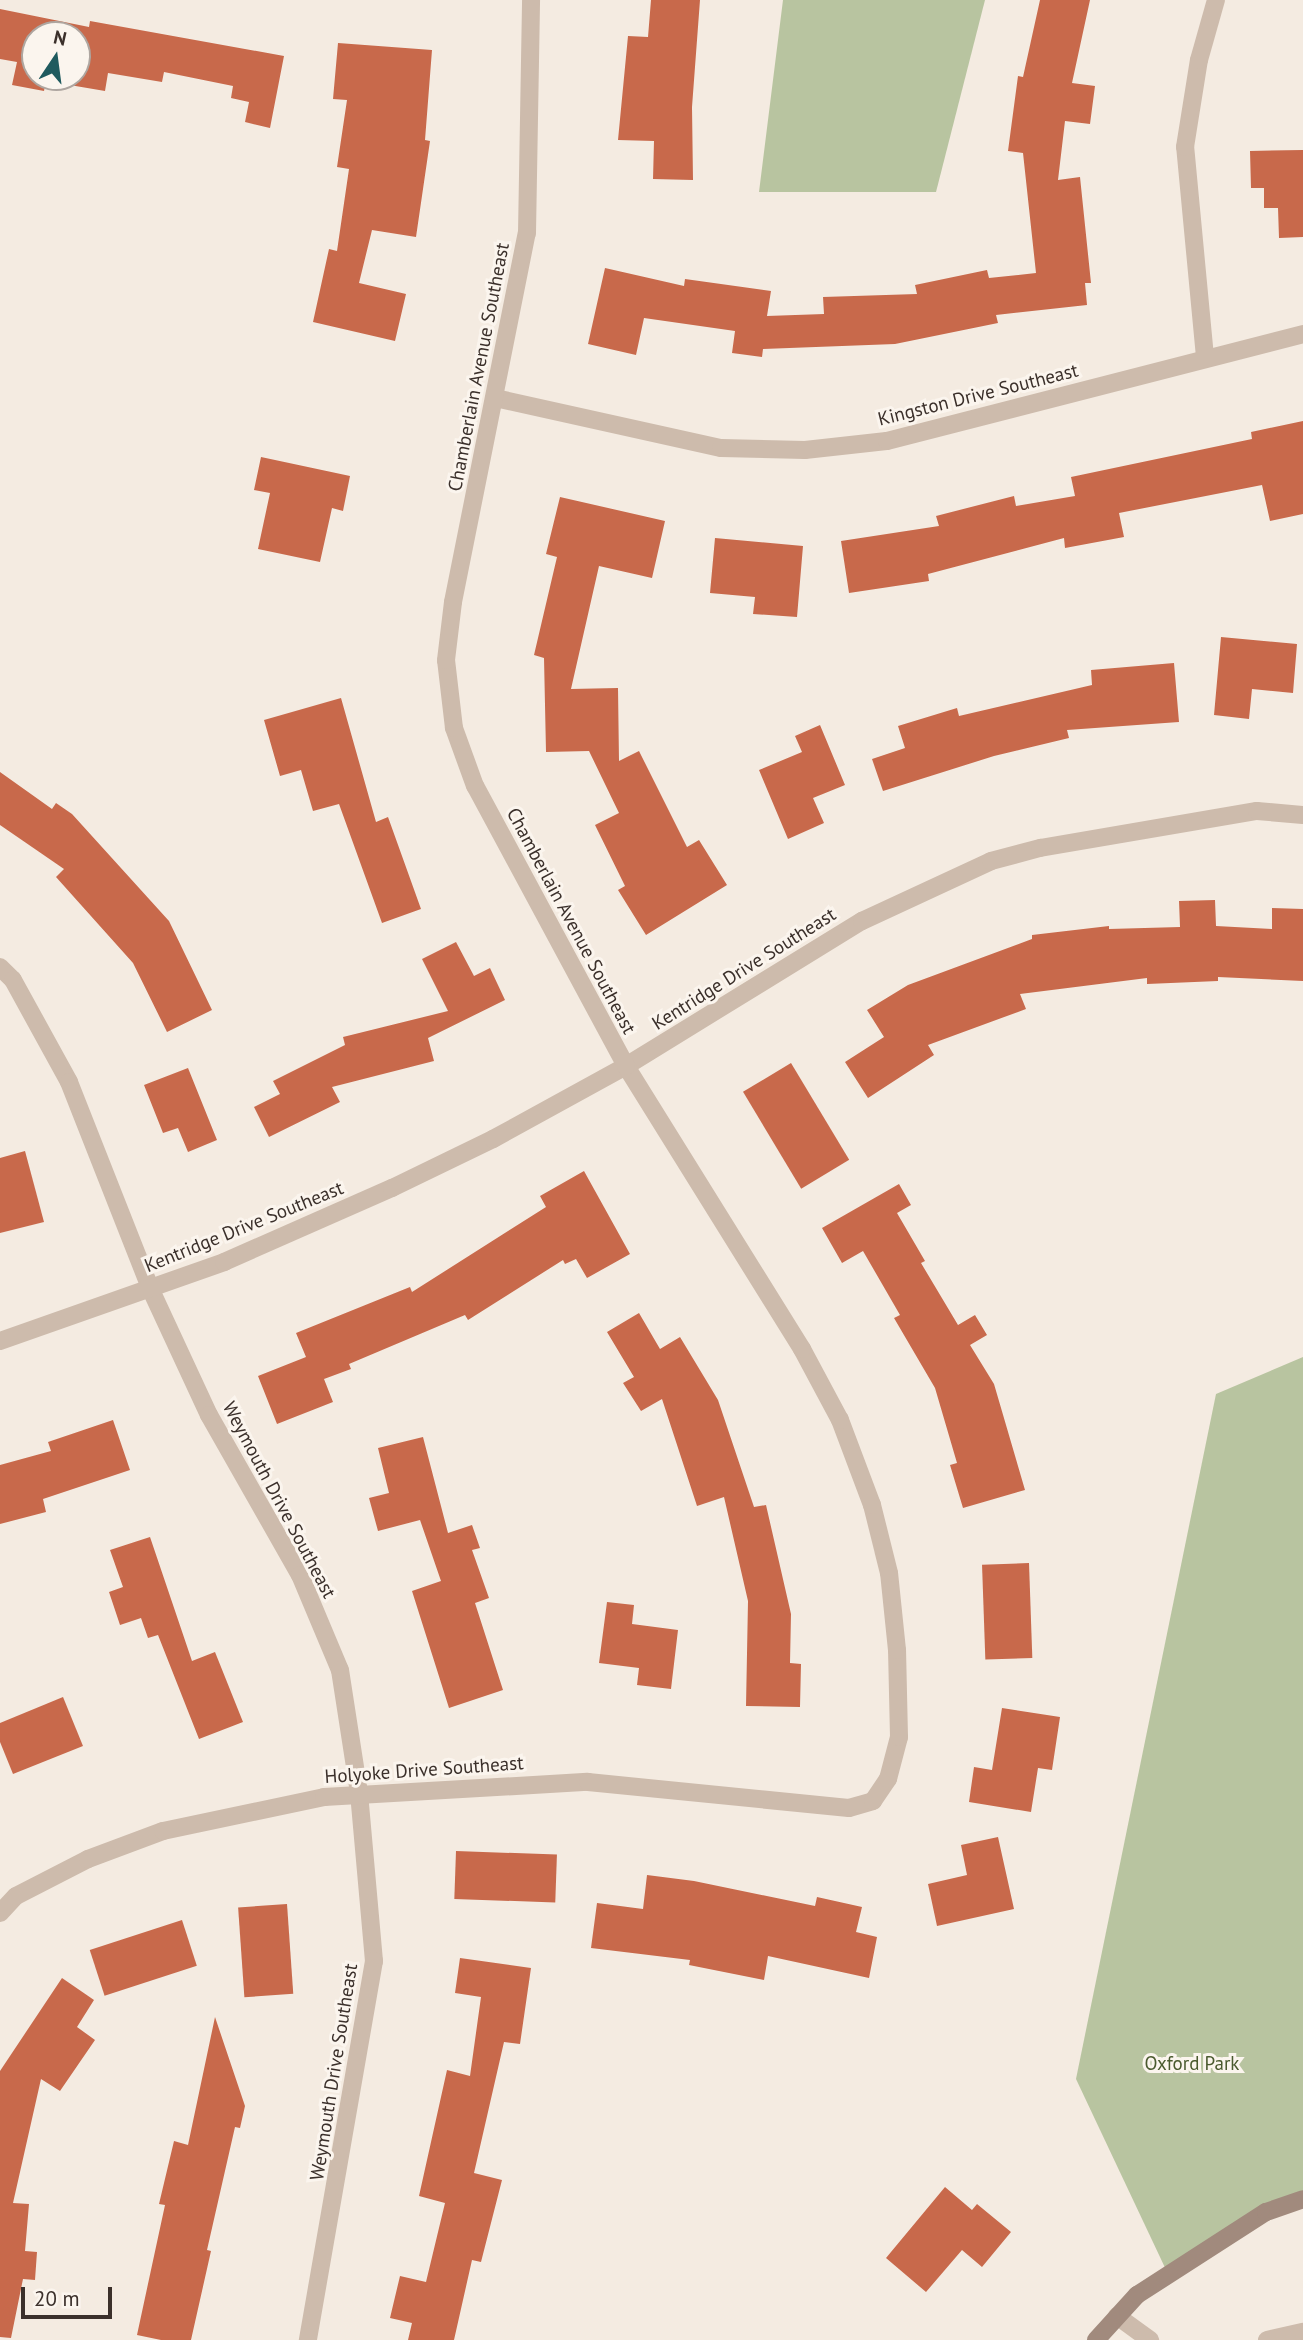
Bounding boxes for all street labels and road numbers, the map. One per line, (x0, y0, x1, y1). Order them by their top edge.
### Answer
street label: Chamberlain Avenue Southeast (444, 241, 514, 493)
street label: Kingston Drive Southeast (875, 359, 1081, 431)
street label: Chamberlain Avenue Southeast (501, 804, 641, 1038)
street label: Kentridge Drive Southeast (648, 903, 840, 1035)
street label: Kentridge Drive Southeast (141, 1177, 347, 1277)
street label: Weymouth Drive Southeast (217, 1398, 341, 1602)
street label: Holyoke Drive Southeast (324, 1752, 524, 1788)
street label: Weymouth Drive Southeast (306, 1962, 362, 2182)

